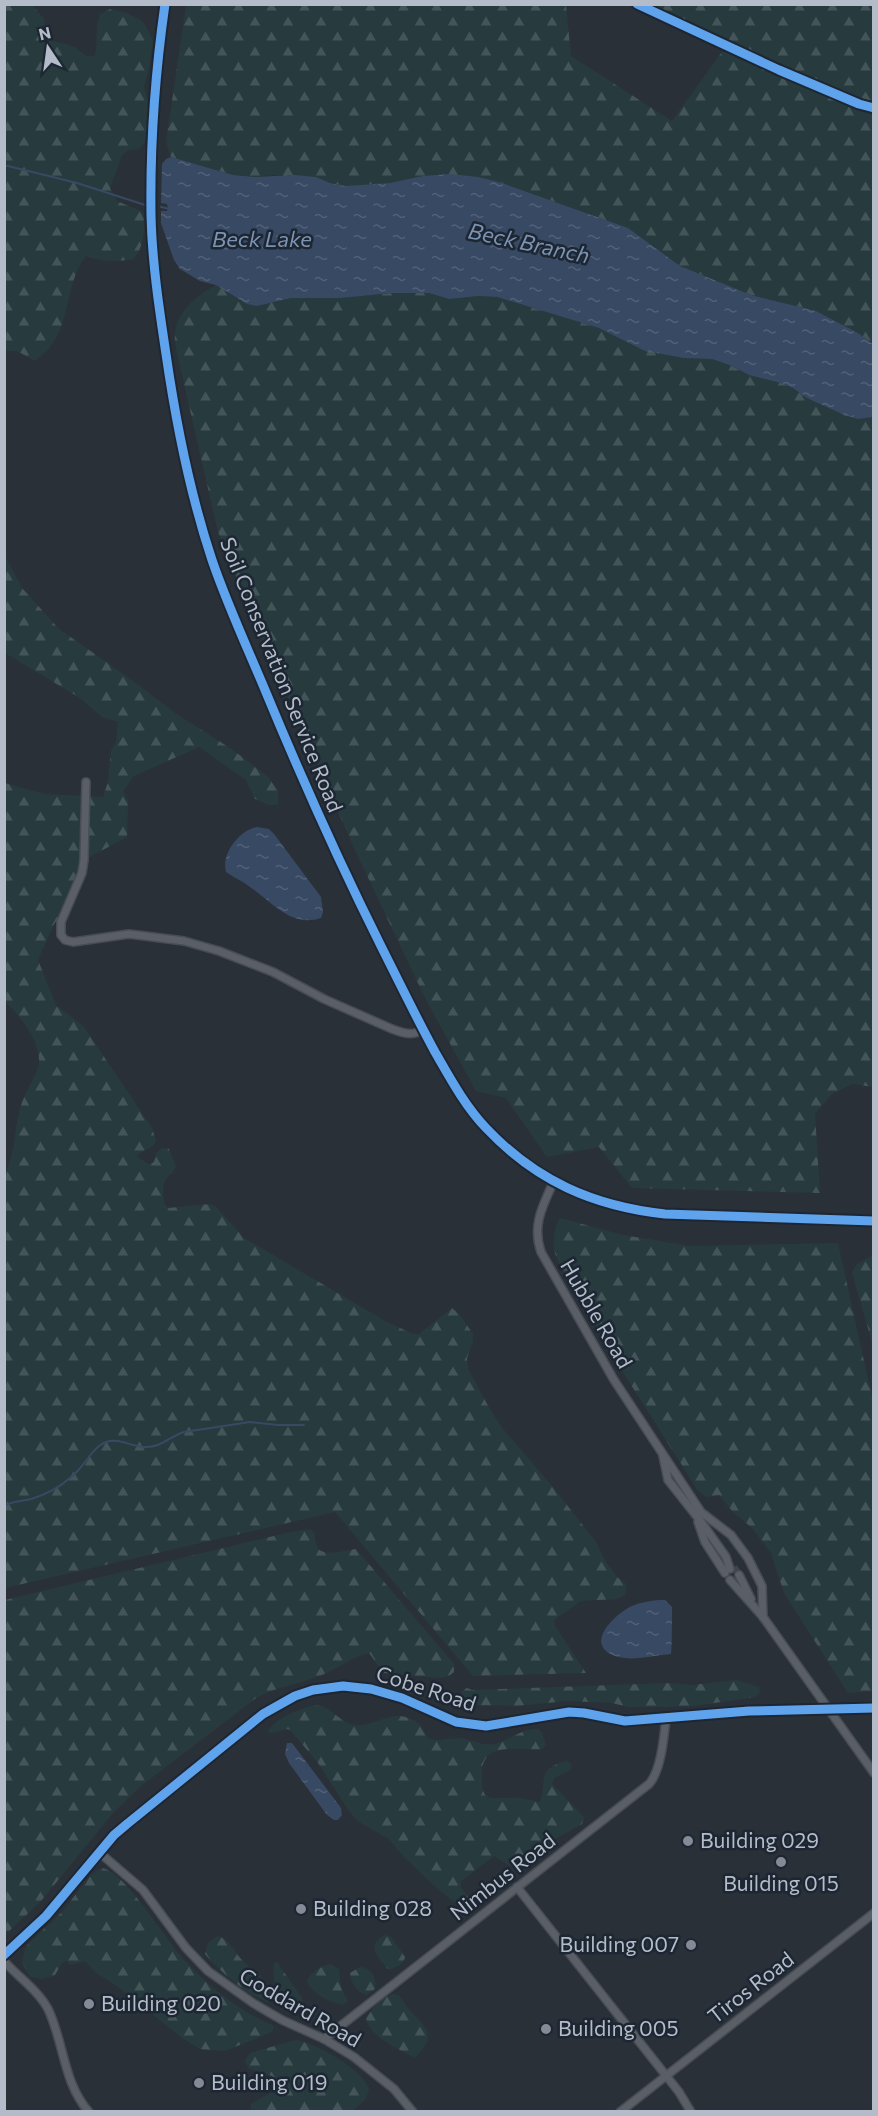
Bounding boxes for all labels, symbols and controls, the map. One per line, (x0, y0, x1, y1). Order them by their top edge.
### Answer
north arrow (18, 18, 78, 78)
text: N (37, 22, 52, 44)
water label: Beck Branch (466, 216, 592, 269)
water label: Beck Lake (212, 225, 312, 252)
street label: Soil Conservation Service Road (216, 533, 349, 816)
street label: Hubble Road (556, 1254, 639, 1372)
street label: Cobe Road (373, 1660, 480, 1715)
street label: Nimbus Road (445, 1827, 560, 1925)
place label: Building 029 (700, 1827, 819, 1852)
marker: Building 029 (681, 1834, 695, 1848)
marker: Building 015 (774, 1855, 788, 1869)
place label: Building 015 (723, 1870, 839, 1895)
place label: Building 028 (313, 1895, 432, 1920)
marker: Building 028 (294, 1902, 308, 1916)
place label: Building 007 (560, 1931, 679, 1956)
marker: Building 007 (684, 1938, 698, 1952)
street label: Tiros Road (702, 1946, 798, 2028)
street label: Goddard Road (235, 1962, 366, 2052)
place label: Building 020 (101, 1990, 221, 2015)
marker: Building 020 (82, 1997, 96, 2011)
place label: Building 005 (558, 2015, 678, 2040)
marker: Building 005 (539, 2022, 553, 2036)
place label: Building 019 (211, 2069, 327, 2094)
marker: Building 019 (192, 2076, 206, 2090)

